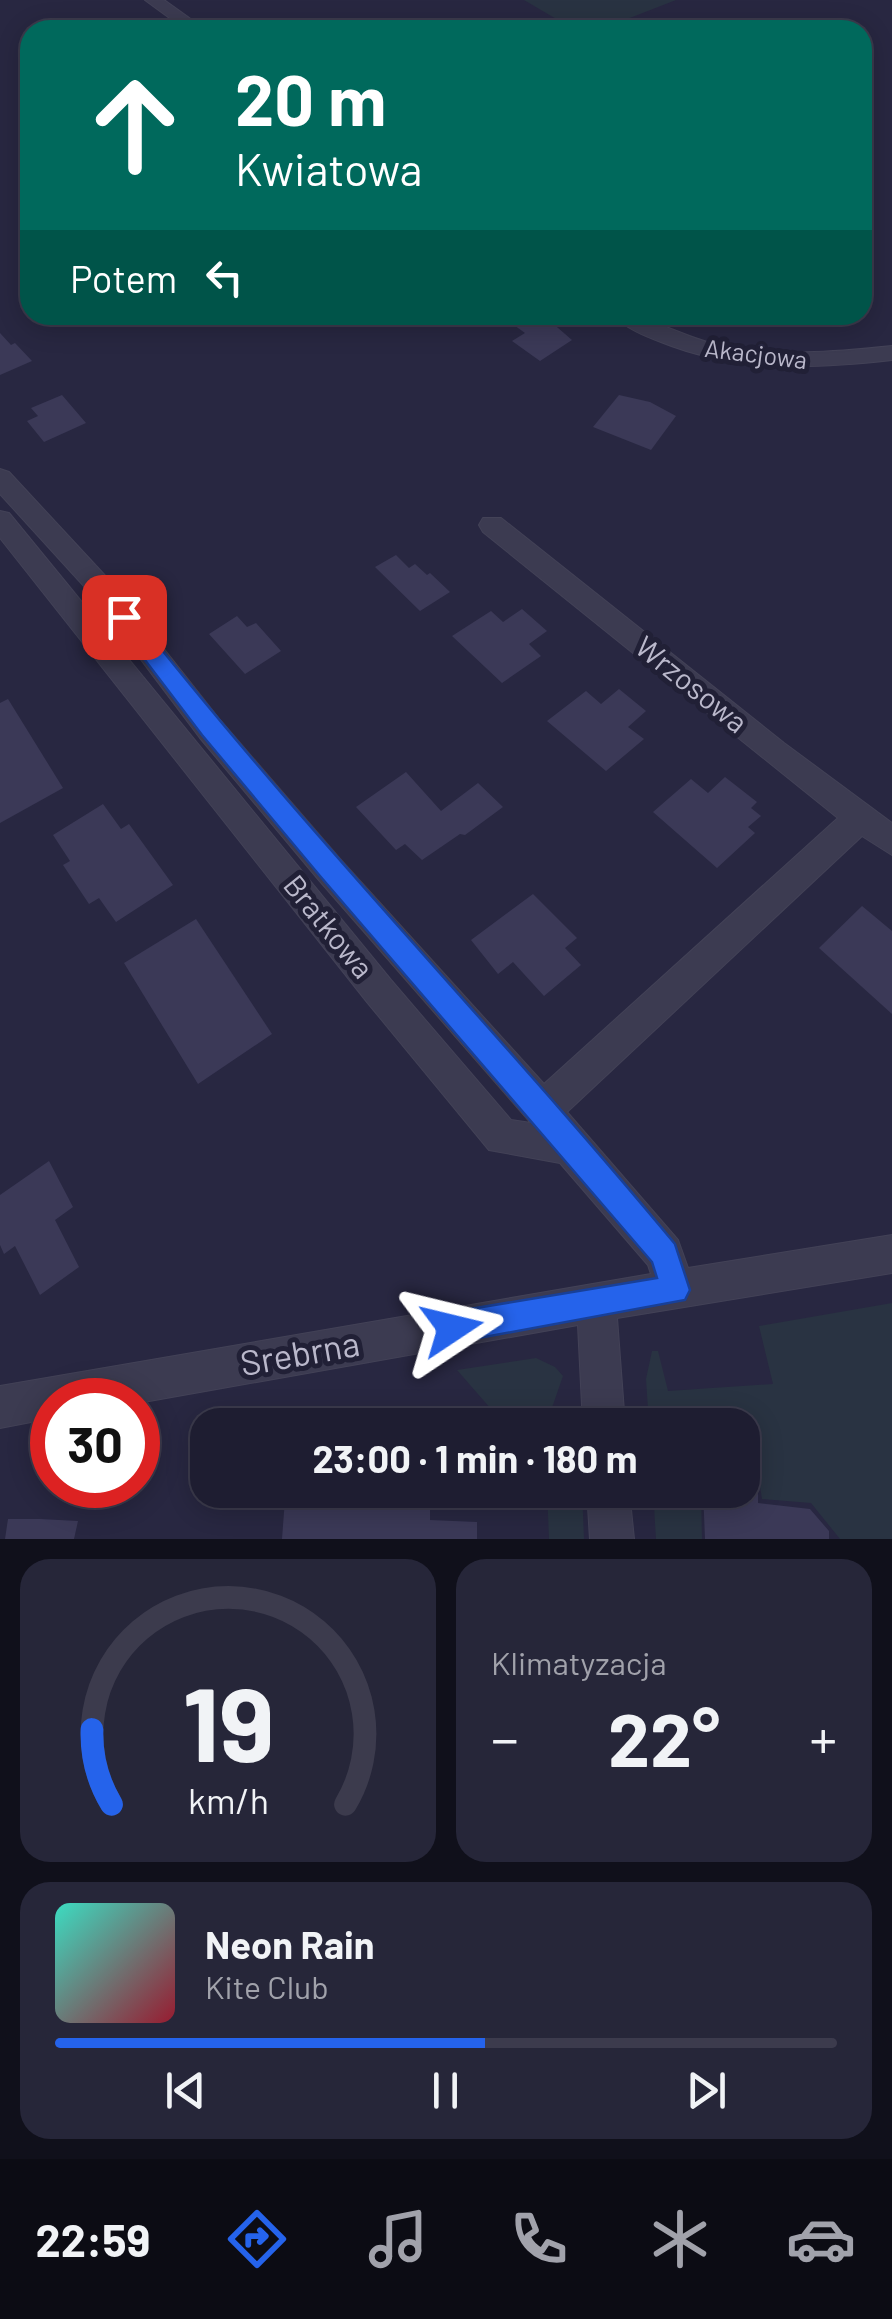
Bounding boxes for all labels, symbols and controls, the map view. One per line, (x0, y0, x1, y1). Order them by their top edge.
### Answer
text: 20 m (235, 56, 387, 140)
icon: ahead (70, 60, 200, 190)
text: Kwiatowa (235, 141, 423, 195)
icon: left (197, 250, 252, 305)
text: Potem (70, 255, 177, 301)
street label: Akacjowa (703, 332, 809, 374)
pin (82, 575, 167, 660)
icon: arrive (97, 590, 152, 645)
street label: Wrzosowa (629, 627, 755, 739)
street label: Bratkowa (277, 867, 382, 985)
position arrow (400, 1276, 504, 1380)
street label: Srebrna (237, 1321, 363, 1383)
speed limit sign: 30 (30, 1378, 160, 1508)
text: 23:00 · 1 min · 180 m (313, 1435, 637, 1481)
text: Klimatyzacja (491, 1643, 667, 1681)
text: 19 (182, 1658, 274, 1783)
text: 22° (608, 1692, 720, 1782)
text: − (491, 1704, 519, 1770)
text: + (809, 1704, 837, 1770)
text: km/h (188, 1778, 268, 1821)
text: Neon Rain (205, 1921, 374, 1967)
text: Kite Club (205, 1967, 329, 2005)
icon: previous (158, 2063, 213, 2118)
icon: pause (418, 2063, 473, 2118)
icon: next (679, 2063, 734, 2118)
icon: directions (222, 2204, 292, 2274)
icon: music (363, 2204, 433, 2274)
icon: phone (504, 2204, 574, 2274)
icon: climate (645, 2204, 715, 2274)
icon: car (786, 2204, 856, 2274)
text: 22:59 (36, 2212, 151, 2266)

